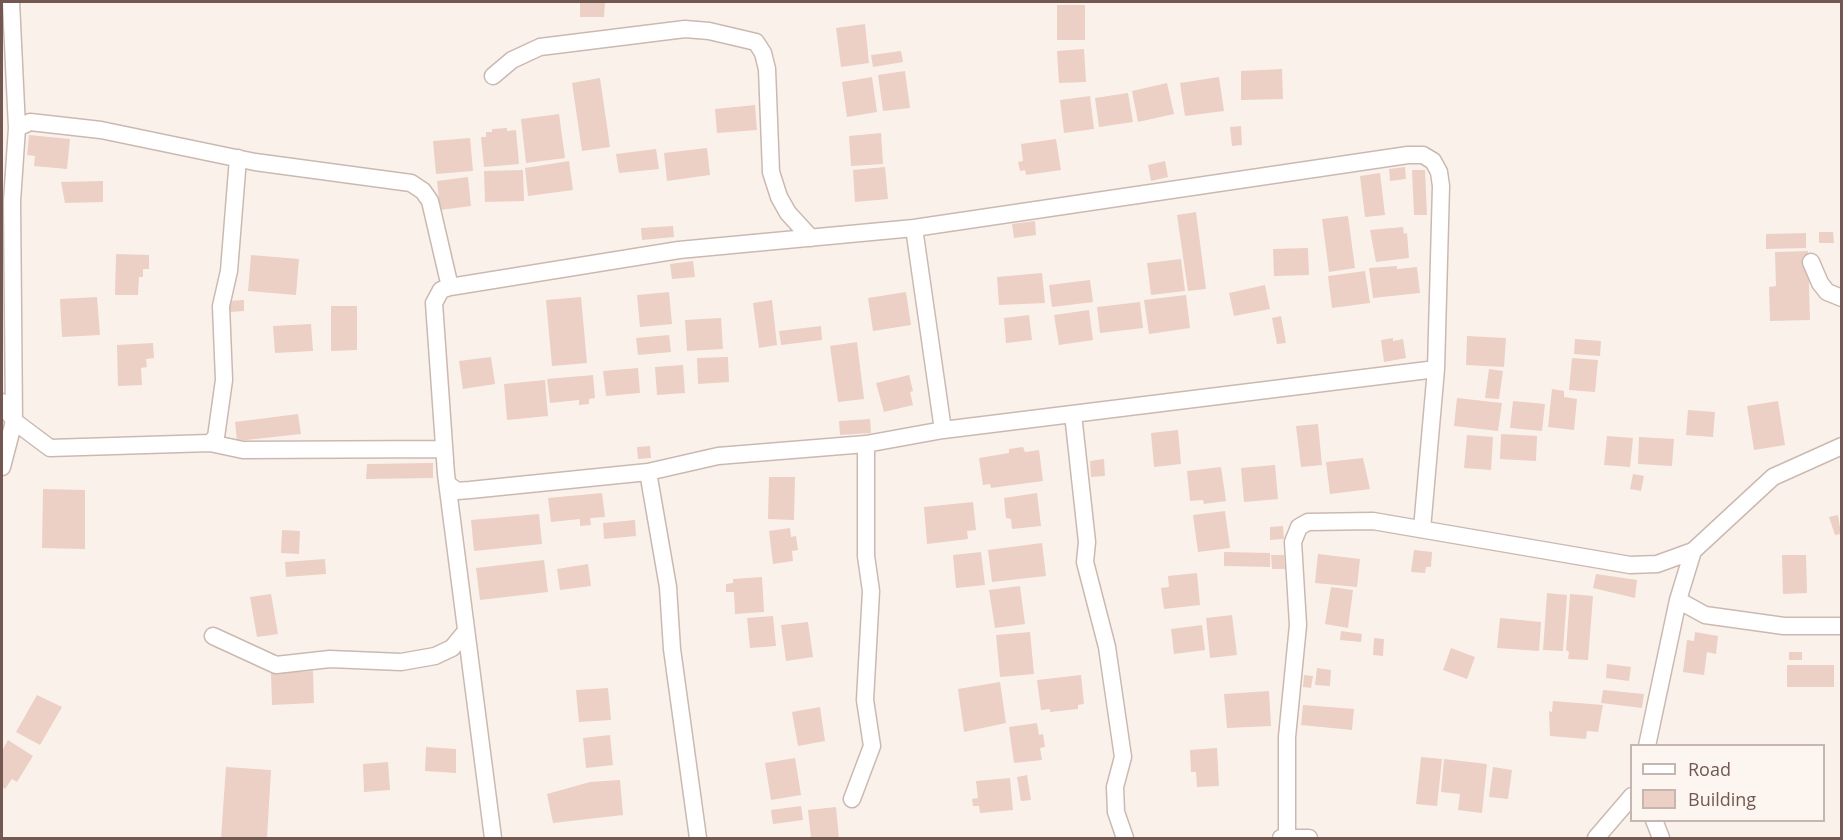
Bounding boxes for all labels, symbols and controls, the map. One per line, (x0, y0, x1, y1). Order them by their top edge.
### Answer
legend (1630, 744, 1825, 822)
text: Road (1688, 757, 1731, 781)
text: Building (1688, 787, 1756, 811)

